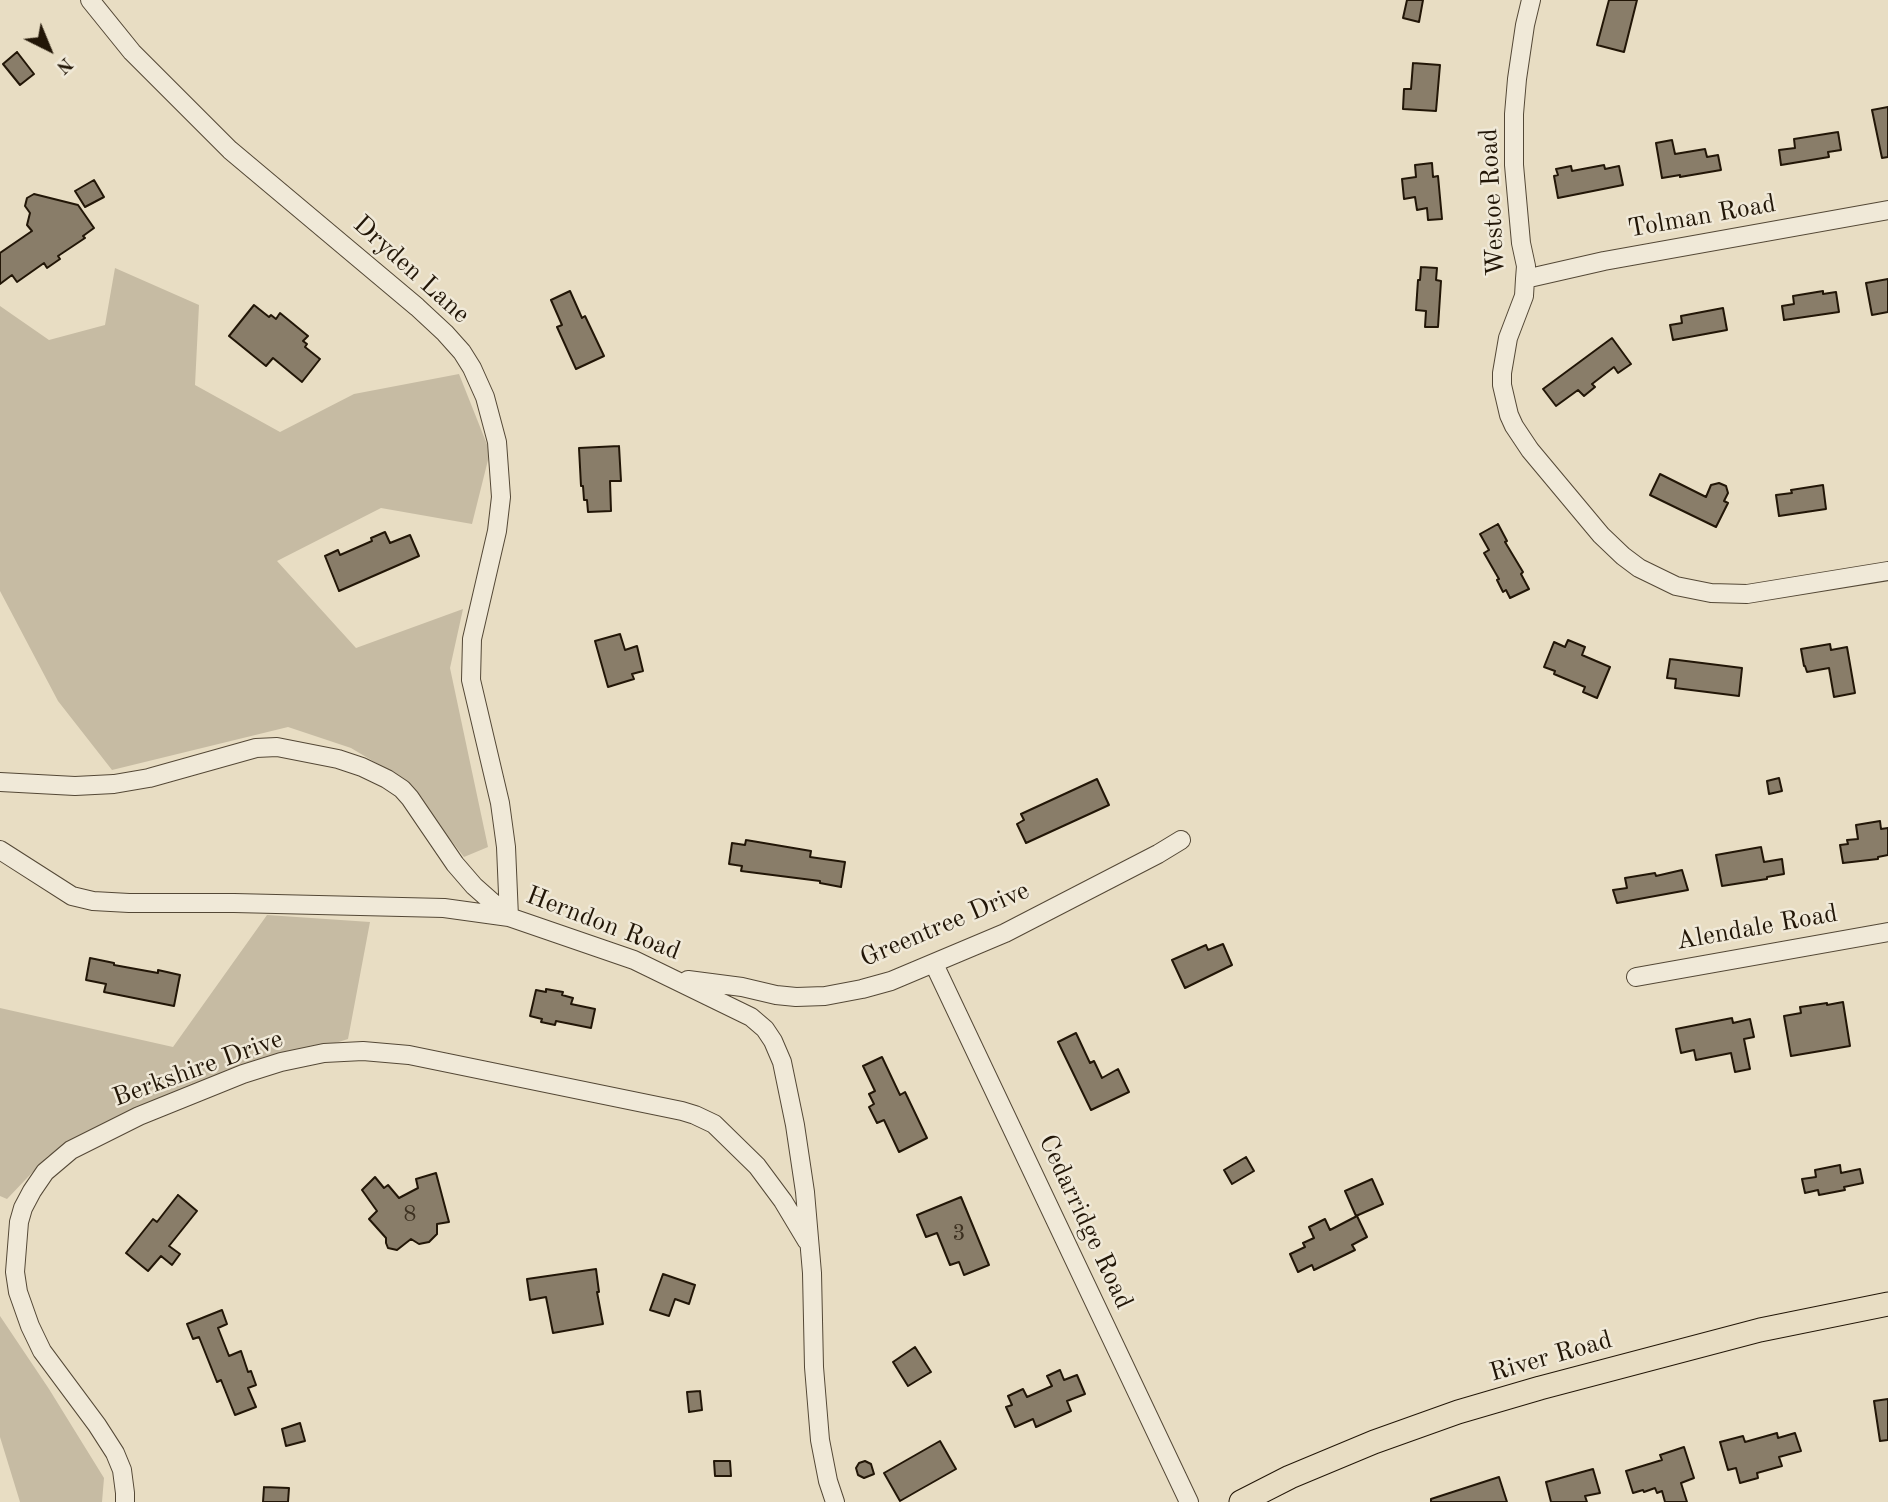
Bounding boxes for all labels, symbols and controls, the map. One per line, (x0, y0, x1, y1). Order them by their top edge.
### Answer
north arrow (14, 14, 84, 84)
text: N (52, 53, 75, 77)
street label: Westoe Road (1474, 127, 1512, 277)
street label: Tolman Road (1626, 189, 1778, 245)
street label: Dryden Lane (346, 209, 476, 331)
street label: Greentree Drive (856, 875, 1034, 975)
street label: Herndon Road (521, 880, 685, 968)
street label: Alendale Road (1674, 898, 1840, 958)
street label: Berkshire Drive (109, 1024, 287, 1114)
street label: Cedarridge Road (1031, 1130, 1139, 1314)
house number: 8 (403, 1201, 417, 1229)
house number: 3 (952, 1220, 966, 1248)
street label: River Road (1486, 1325, 1616, 1389)

